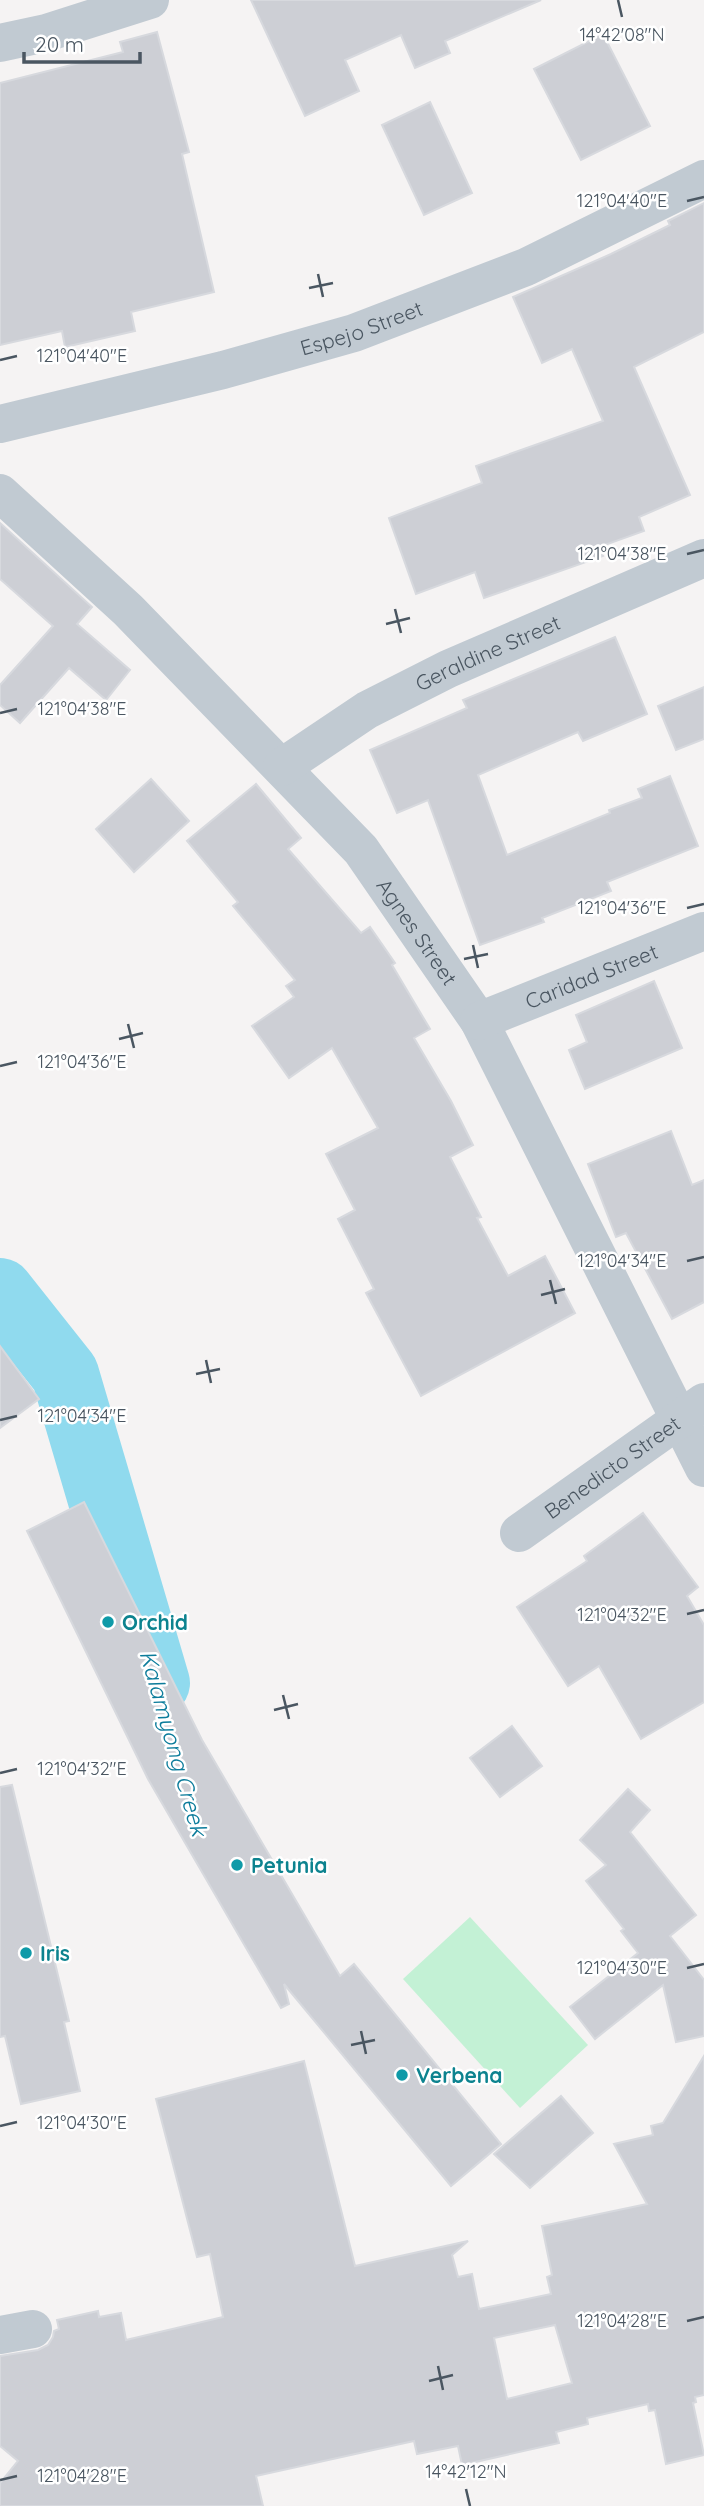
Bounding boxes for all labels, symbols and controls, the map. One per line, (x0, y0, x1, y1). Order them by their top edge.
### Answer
scale bar (24, 21, 140, 65)
text: 14°42'08"N (579, 23, 665, 46)
text: 20 m (35, 31, 84, 57)
text: 121°04'40"E (577, 189, 667, 212)
street label: Espejo Street (297, 295, 426, 361)
text: 121°04'40"E (37, 344, 127, 367)
text: 121°04'38"E (577, 542, 667, 565)
street label: Geraldine Street (411, 609, 564, 696)
text: 121°04'38"E (37, 697, 127, 720)
street label: Agnes Street (371, 873, 463, 990)
text: 121°04'36"E (577, 896, 667, 919)
street label: Caridad Street (521, 938, 661, 1014)
text: 121°04'36"E (37, 1050, 127, 1073)
text: 121°04'34"E (578, 1249, 666, 1272)
text: 121°04'34"E (38, 1404, 126, 1427)
street label: Benedicto Street (539, 1410, 685, 1524)
text: 121°04'32"E (577, 1603, 667, 1626)
place label: Orchid (122, 1609, 188, 1635)
marker: Orchid (100, 1614, 116, 1630)
water label: Kalamyong Creek (134, 1647, 215, 1841)
text: 121°04'32"E (37, 1757, 127, 1780)
place label: Petunia (251, 1852, 327, 1878)
marker: Petunia (229, 1857, 245, 1873)
place label: Iris (40, 1940, 70, 1966)
marker: Iris (18, 1945, 34, 1961)
text: 121°04'30"E (577, 1956, 667, 1979)
place label: Verbena (416, 2062, 503, 2088)
marker: Verbena (394, 2067, 410, 2083)
text: 121°04'30"E (37, 2111, 127, 2134)
text: 121°04'28"E (577, 2309, 667, 2332)
text: 14°42'12"N (425, 2460, 507, 2483)
text: 121°04'28"E (37, 2464, 127, 2487)

